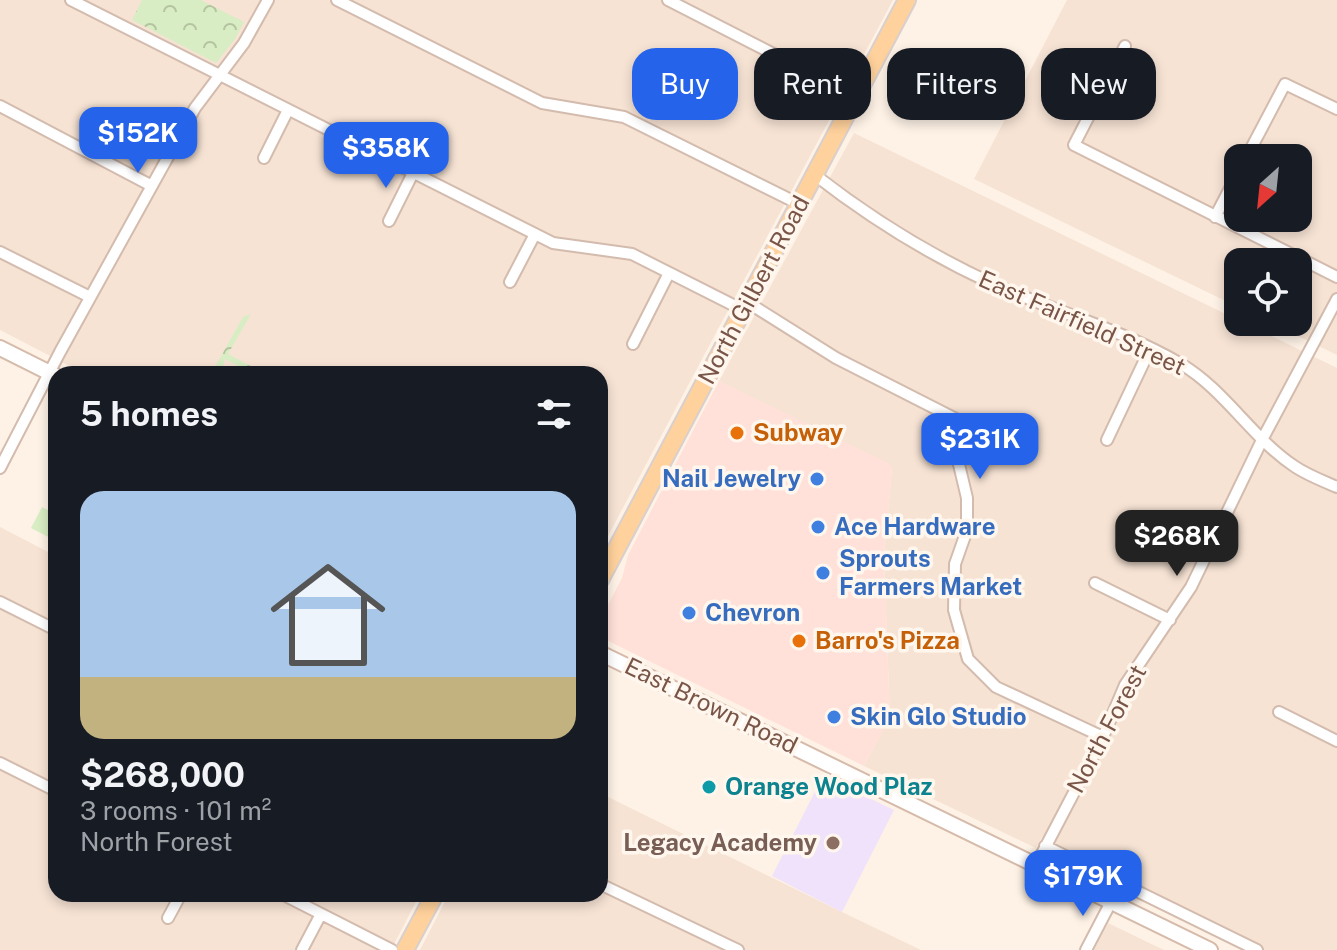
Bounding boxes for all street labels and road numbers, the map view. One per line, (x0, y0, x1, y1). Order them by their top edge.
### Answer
street label: North Gilbert Road (692, 191, 815, 389)
street label: East Fairfield Street (975, 264, 1190, 380)
street label: East Brown Road (620, 651, 802, 759)
street label: North Forest (1061, 660, 1152, 797)

